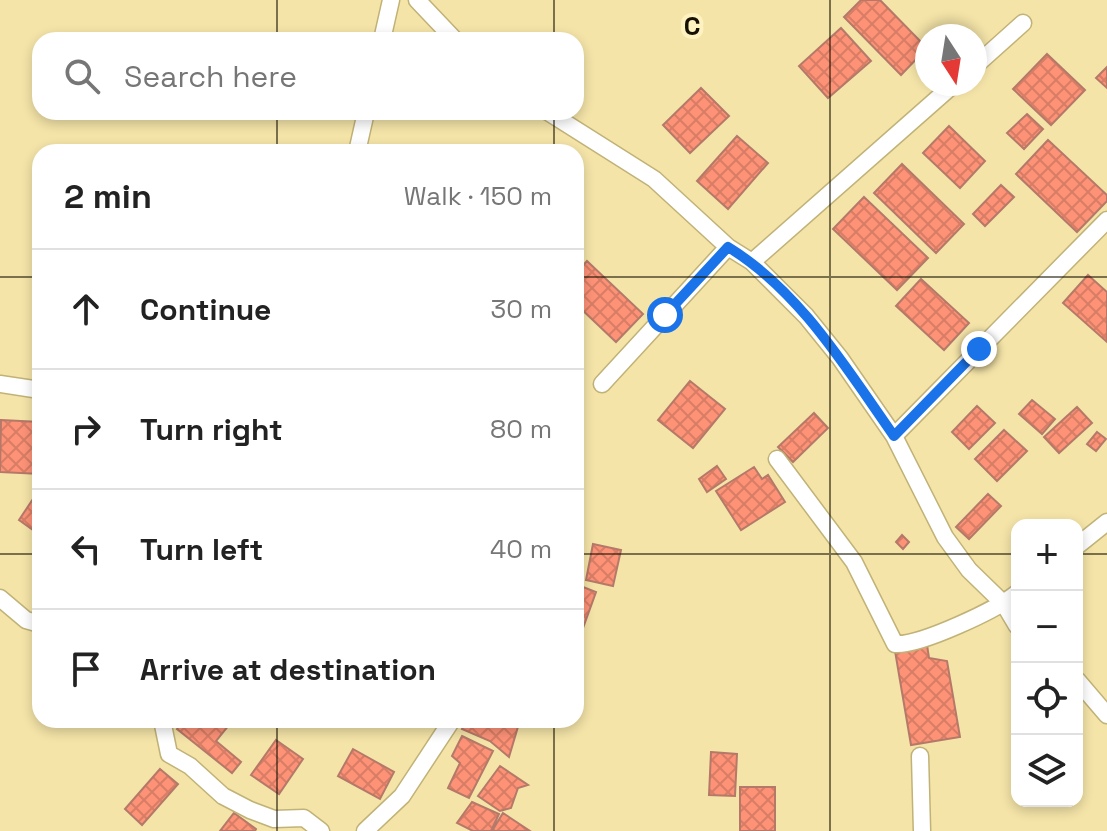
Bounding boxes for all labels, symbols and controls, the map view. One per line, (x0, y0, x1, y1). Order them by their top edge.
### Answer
text: C (684, 9, 700, 43)
north arrow (915, 24, 987, 96)
search box (32, 32, 584, 120)
icon: search (60, 54, 104, 98)
text: Search here (124, 57, 297, 96)
text: 2 min (64, 175, 152, 218)
text: Walk · 150 m (404, 179, 552, 213)
icon: ahead (64, 287, 108, 331)
text: Continue (140, 290, 271, 329)
text: 30 m (491, 292, 552, 326)
route start (647, 297, 683, 333)
route end (961, 331, 997, 367)
icon: right (64, 407, 108, 451)
text: Turn right (140, 410, 283, 449)
text: 80 m (490, 412, 552, 446)
map controls (1011, 519, 1083, 807)
button: + (1011, 519, 1083, 591)
icon: left (64, 527, 108, 571)
text: Turn left (140, 530, 263, 569)
text: 40 m (490, 532, 552, 566)
button: − (1011, 591, 1083, 663)
icon: arrive (64, 647, 108, 691)
text: Arrive at destination (140, 650, 436, 689)
button: locate (1011, 663, 1083, 735)
button: layers (1011, 735, 1083, 807)

